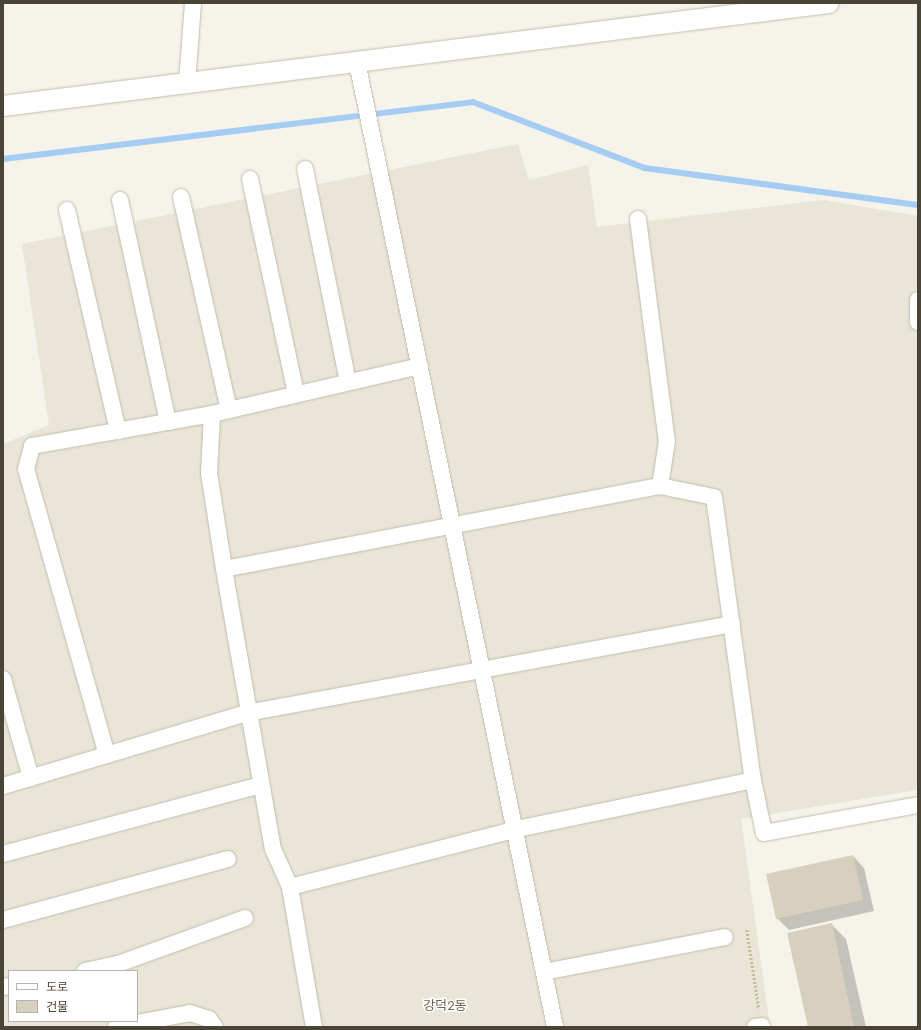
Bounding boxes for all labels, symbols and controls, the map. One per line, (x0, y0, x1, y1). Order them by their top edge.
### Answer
legend (8, 970, 138, 1022)
text: 도로 (46, 978, 68, 996)
text: 건물 (46, 998, 68, 1016)
district label: 강덕2동 (423, 998, 467, 1014)

